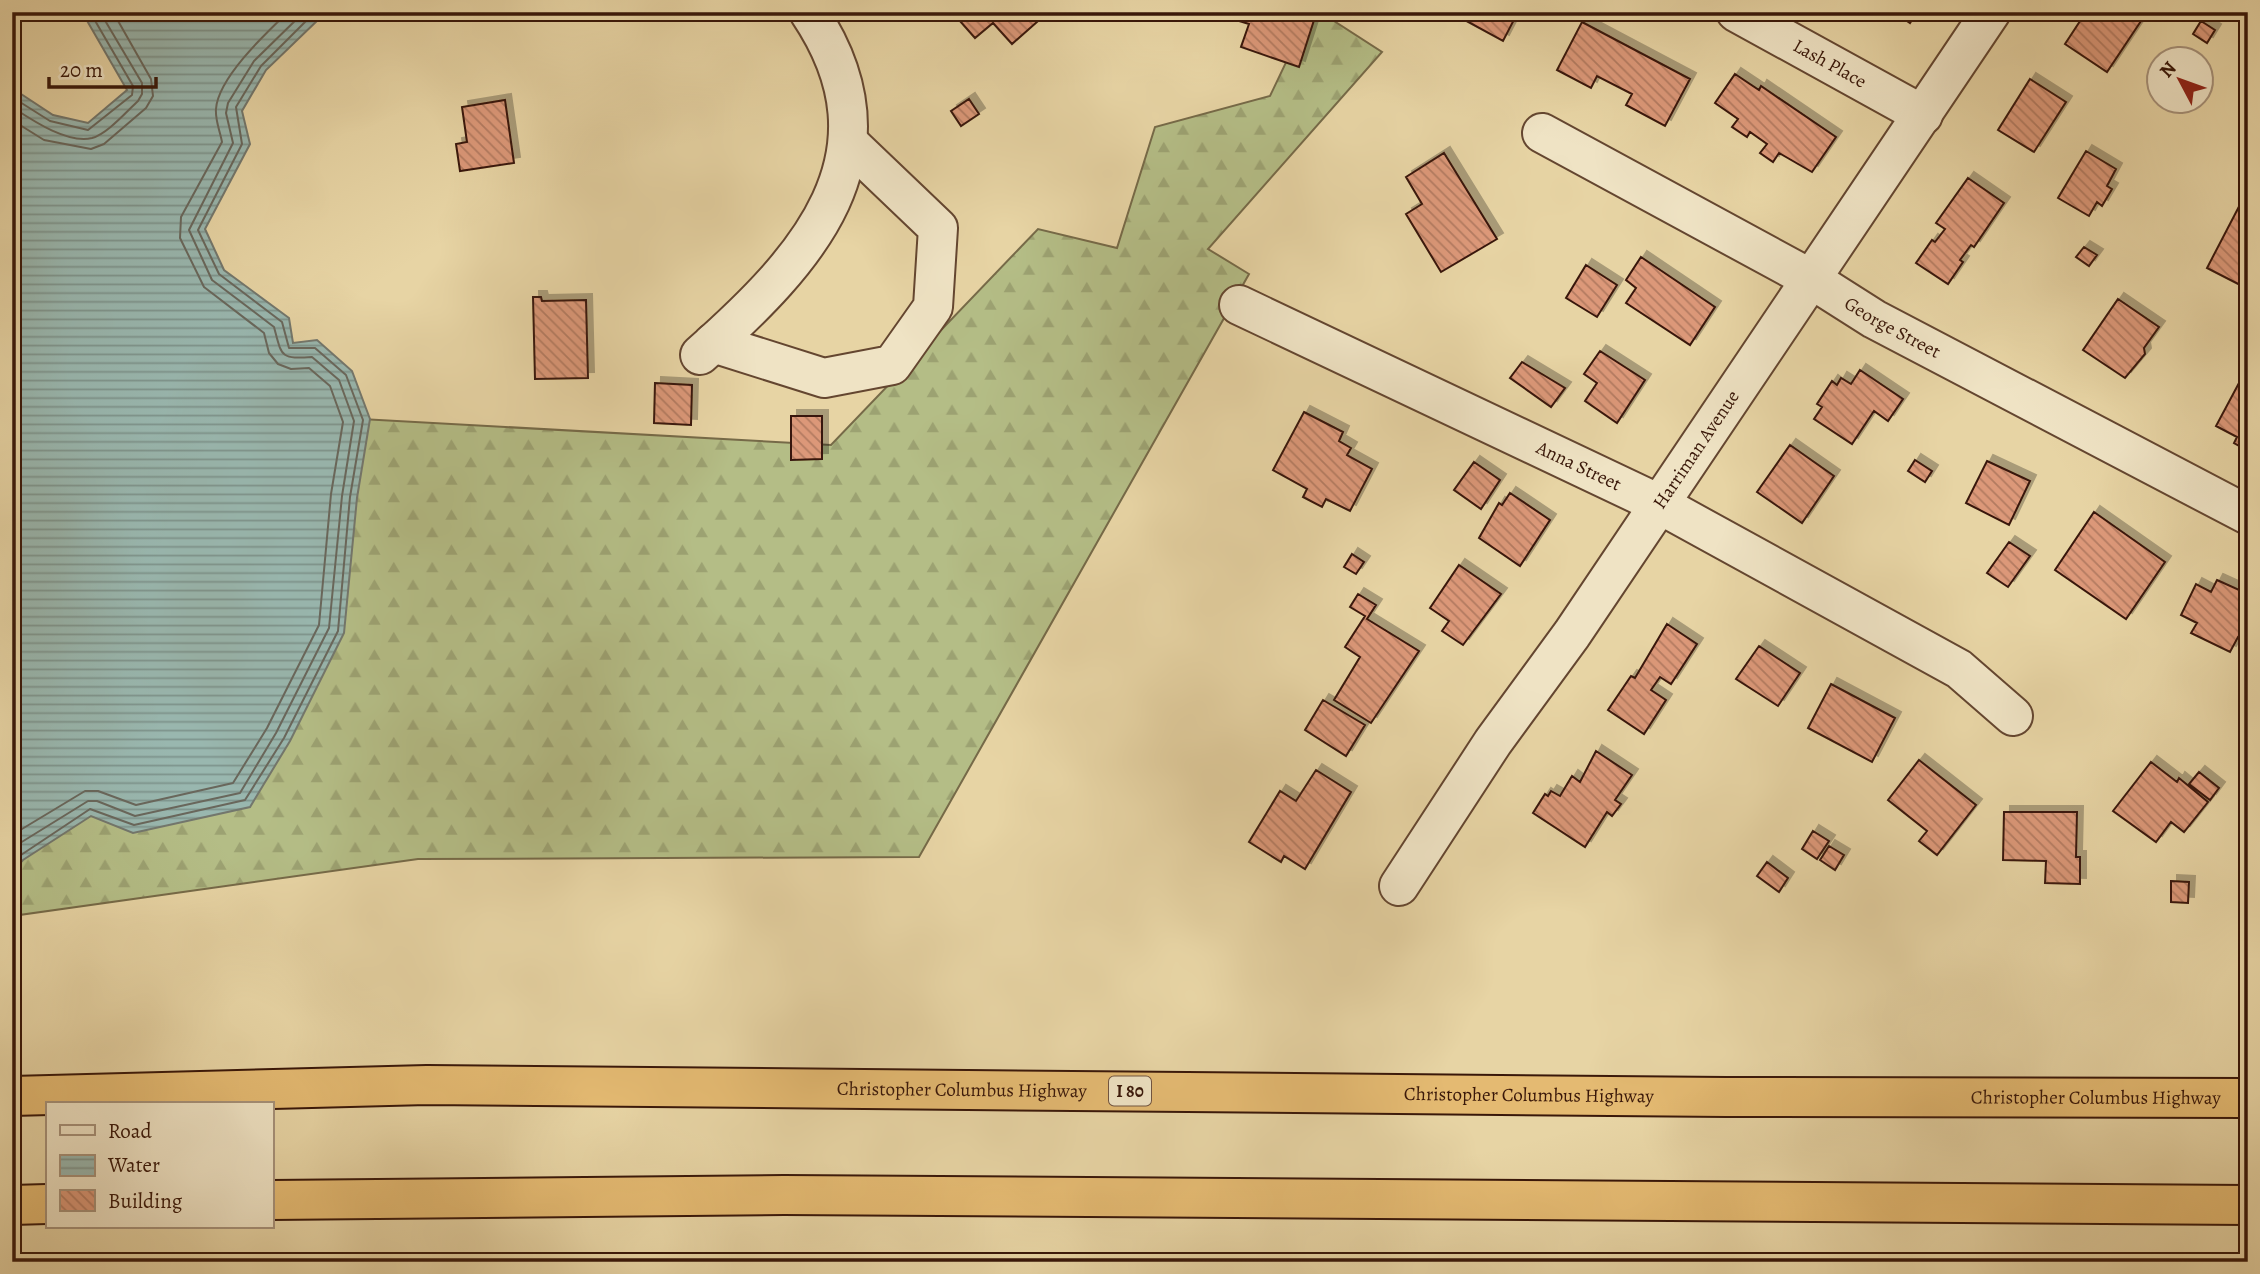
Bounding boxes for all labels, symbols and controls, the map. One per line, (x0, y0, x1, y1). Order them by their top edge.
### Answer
street label: Lash Place (1788, 33, 1871, 94)
scale bar (49, 46, 156, 90)
north arrow (2144, 46, 2214, 116)
text: 20 m (60, 56, 103, 84)
text: N (2154, 56, 2182, 83)
street label: George Street (1839, 290, 1945, 365)
street label: Harriman Avenue (1647, 385, 1746, 514)
street label: Anna Street (1531, 434, 1625, 497)
street label: Christopher Columbus Highway (837, 1076, 1087, 1104)
road number: I 80 (1109, 1076, 1151, 1106)
street label: Christopher Columbus Highway (1404, 1081, 1654, 1109)
street label: Christopher Columbus Highway (1971, 1084, 2221, 1111)
legend (46, 1102, 273, 1228)
text: Road (108, 1117, 152, 1145)
text: Water (107, 1151, 160, 1179)
text: Building (108, 1187, 183, 1215)

